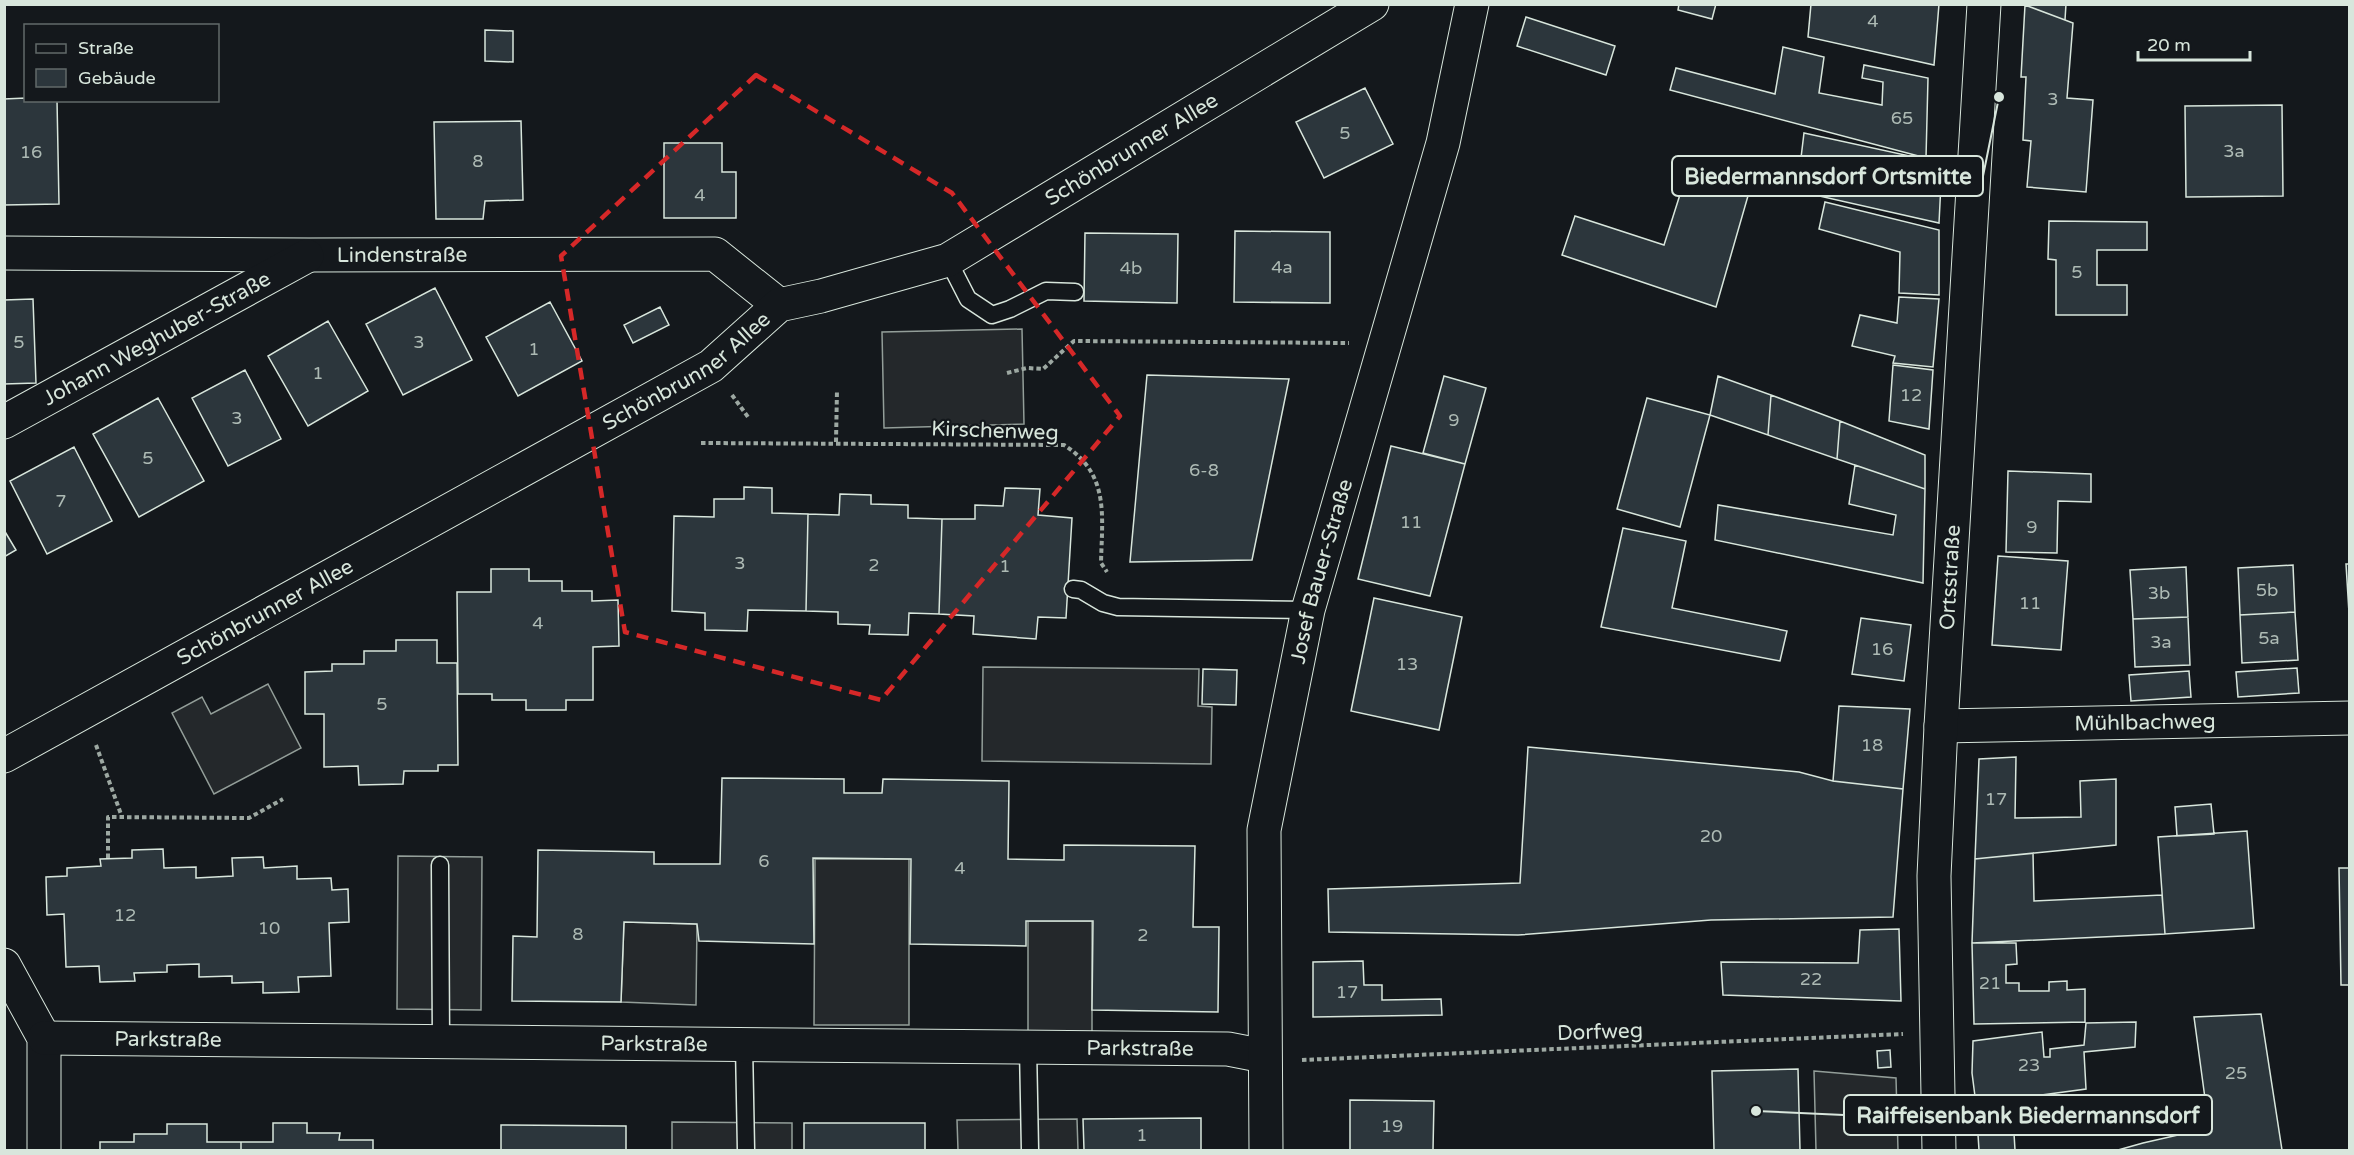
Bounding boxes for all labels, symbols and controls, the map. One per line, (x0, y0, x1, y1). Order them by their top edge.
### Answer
house number: 4 (1867, 10, 1879, 32)
legend (24, 24, 219, 102)
scale bar (2138, 24, 2250, 62)
text: 20 m (2147, 34, 2191, 56)
text: Straße (78, 37, 134, 59)
text: Gebäude (78, 67, 156, 89)
street label: Schönbrunner Allee (1040, 87, 1222, 211)
house number: 3 (2047, 88, 2059, 110)
house number: 65 (1891, 107, 1913, 129)
house number: 5 (1339, 122, 1351, 144)
house number: 3a (2223, 140, 2245, 162)
house number: 16 (20, 141, 42, 163)
house number: 8 (472, 150, 484, 172)
callout: Biedermannsdorf Ortsmitte (1672, 156, 1983, 196)
text: Biedermannsdorf Ortsmitte (1684, 164, 1972, 190)
house number: 4 (694, 184, 706, 206)
street label: Lindenstraße (337, 242, 467, 267)
house number: 4a (1271, 256, 1293, 278)
house number: 4b (1120, 257, 1142, 279)
house number: 5 (2071, 261, 2083, 283)
street label: Johann Weghuber-Straße (38, 266, 275, 411)
street label: Schönbrunner Allee (598, 306, 775, 436)
house number: 5 (13, 331, 25, 353)
house number: 3 (413, 331, 425, 353)
house number: 1 (528, 338, 540, 360)
house number: 1 (312, 362, 324, 384)
house number: 12 (1900, 384, 1922, 406)
house number: 3 (231, 407, 243, 429)
house number: 9 (1448, 409, 1460, 431)
street label: Kirschenweg (931, 416, 1059, 446)
house number: 5 (142, 447, 154, 469)
house number: 6-8 (1189, 459, 1219, 481)
street label: Josef Bauer-Straße (1285, 476, 1358, 666)
house number: 7 (55, 490, 67, 512)
house number: 11 (1400, 511, 1422, 533)
house number: 9 (2026, 516, 2038, 538)
street label: Ortsstraße (1934, 524, 1965, 631)
house number: 3 (734, 552, 746, 574)
street label: Schönbrunner Allee (172, 553, 357, 671)
house number: 2 (868, 554, 880, 576)
house number: 1 (999, 555, 1011, 577)
house number: 5b (2256, 579, 2278, 601)
house number: 3b (2148, 582, 2170, 604)
house number: 11 (2019, 592, 2041, 614)
house number: 4 (532, 612, 544, 634)
house number: 5a (2258, 627, 2280, 649)
house number: 3a (2150, 631, 2172, 653)
house number: 16 (1871, 638, 1893, 660)
house number: 13 (1396, 653, 1418, 675)
house number: 5 (376, 693, 388, 715)
street label: Mühlbachweg (2074, 708, 2216, 736)
house number: 18 (1861, 734, 1883, 756)
house number: 17 (1985, 788, 2007, 810)
house number: 20 (1700, 825, 1722, 847)
house number: 6 (758, 850, 770, 872)
house number: 4 (954, 857, 966, 879)
house number: 12 (114, 904, 136, 926)
house number: 10 (258, 917, 280, 939)
house number: 8 (572, 923, 584, 945)
house number: 2 (1137, 924, 1149, 946)
house number: 22 (1800, 968, 1822, 990)
house number: 21 (1979, 972, 2001, 994)
house number: 17 (1336, 981, 1358, 1003)
street label: Dorfweg (1557, 1018, 1643, 1046)
street label: Parkstraße (114, 1026, 222, 1052)
street label: Parkstraße (600, 1031, 708, 1057)
street label: Parkstraße (1086, 1035, 1194, 1061)
house number: 23 (2018, 1054, 2040, 1076)
house number: 25 (2225, 1062, 2247, 1084)
callout: Raiffeisenbank Biedermannsdorf (1844, 1095, 2212, 1135)
text: Raiffeisenbank Biedermannsdorf (1856, 1103, 2200, 1129)
house number: 19 (1381, 1115, 1403, 1137)
house number: 1 (1136, 1124, 1148, 1146)

